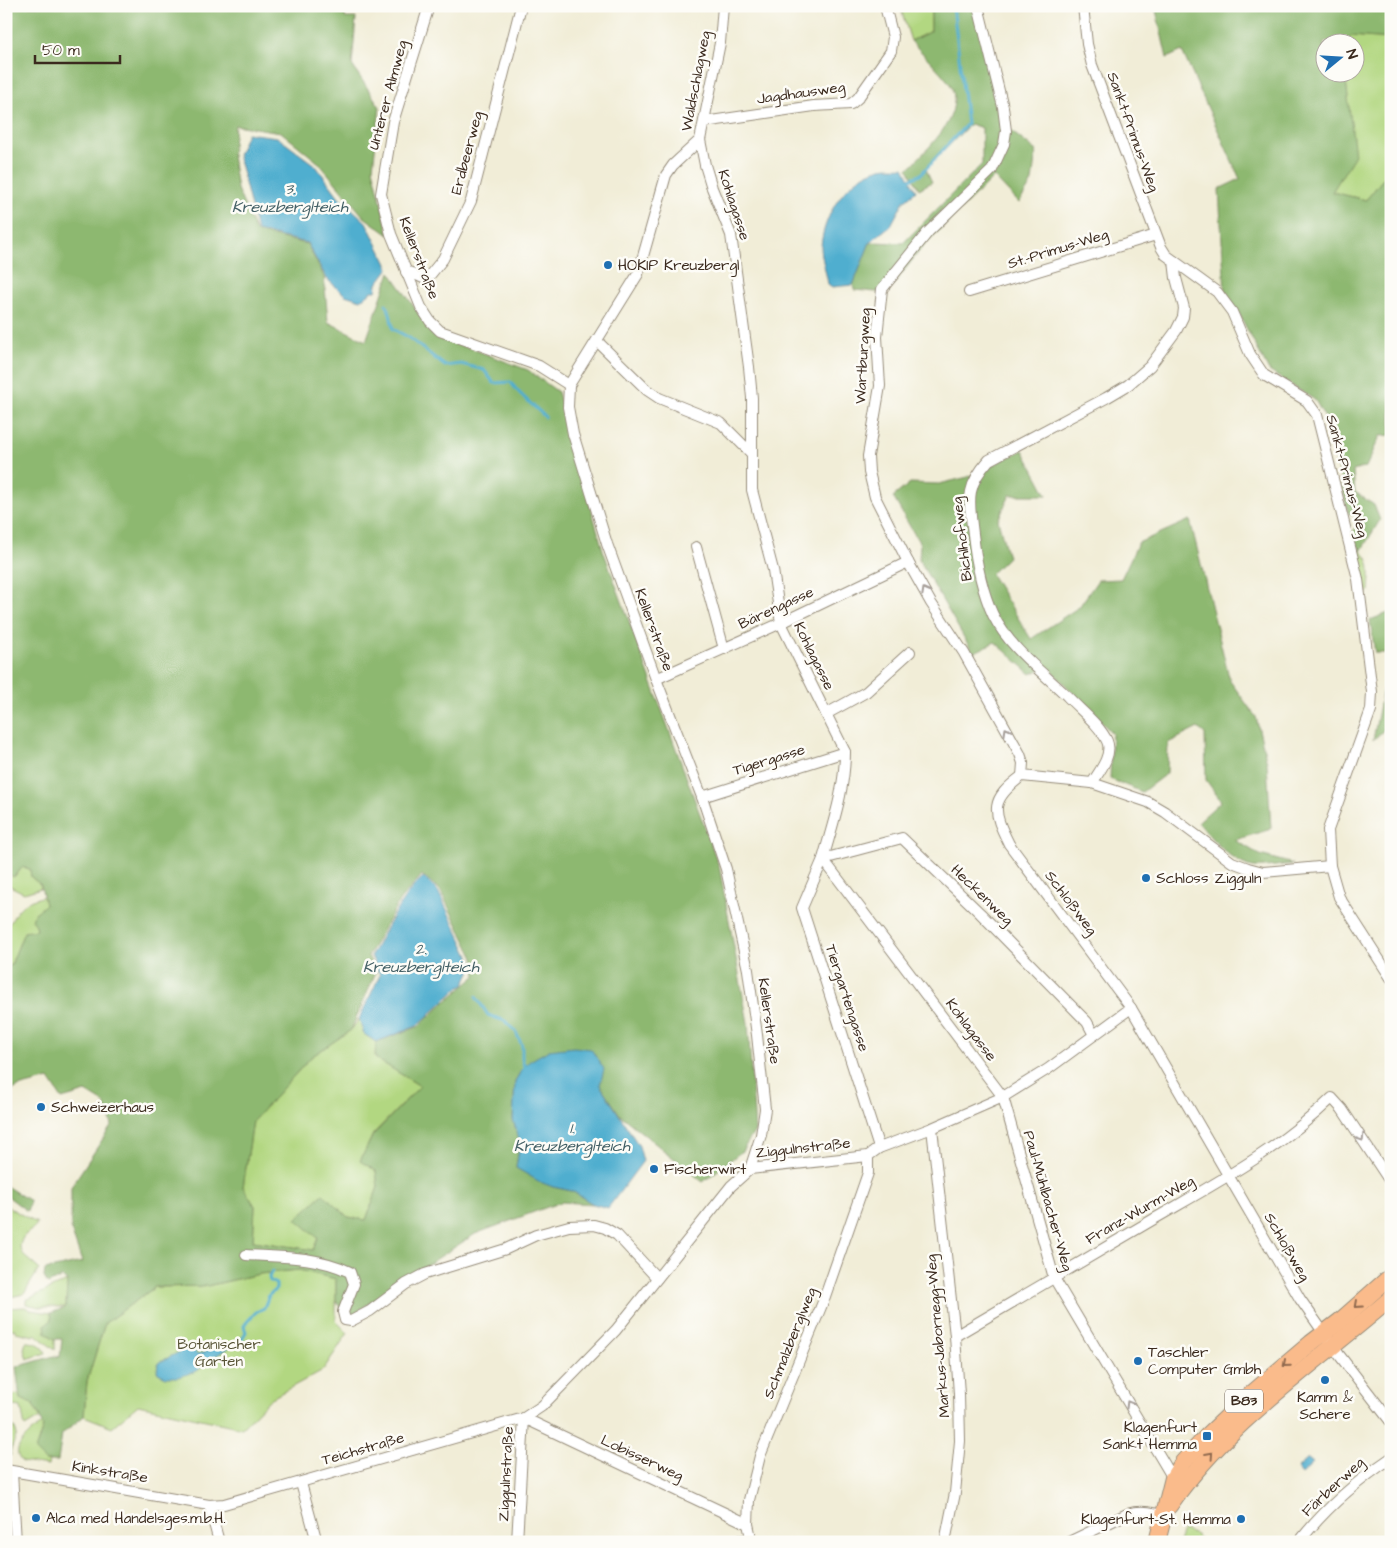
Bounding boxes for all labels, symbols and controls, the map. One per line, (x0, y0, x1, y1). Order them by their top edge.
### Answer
street label: Waldschlagweg (676, 29, 717, 133)
scale bar (35, 32, 120, 64)
north arrow (1314, 32, 1364, 82)
street label: Unterer Almweg (363, 38, 414, 152)
text: 50 m (42, 40, 80, 61)
text: N (1341, 47, 1362, 62)
street label: Sankt-Primus-Weg (1101, 69, 1165, 195)
street label: Jagdhausweg (755, 76, 847, 111)
street label: Erdbeerweg (446, 109, 489, 197)
street label: Kohlagasse (712, 167, 755, 243)
water label: 3. Kreuzberglteich (232, 178, 349, 219)
street label: Kellerstraße (394, 214, 444, 302)
street label: St.-Primus-Weg (1005, 224, 1111, 275)
place label: HOKIP Kreuzbergl (618, 255, 739, 277)
marker: HOKIP Kreuzbergl (602, 259, 614, 271)
street label: Wartburgweg (850, 307, 877, 405)
street label: Sankt-Primus-Weg (1320, 412, 1374, 540)
street label: Bichlhofweg (946, 495, 979, 582)
street label: Bärengasse (735, 581, 817, 635)
street label: Kellerstraße (629, 586, 679, 674)
one-way arrow (921, 588, 931, 597)
street label: Kohlagasse (788, 618, 840, 694)
one-way arrow (1003, 727, 1013, 736)
street label: Tigergasse (730, 739, 808, 782)
street label: Heckenweg (945, 860, 1018, 931)
street label: Schloßweg (1039, 866, 1102, 940)
place label: Schloss Zigguln (1156, 868, 1262, 890)
marker: Schloss Zigguln (1140, 872, 1152, 884)
water label: 2. Kreuzberglteich (363, 938, 480, 979)
street label: Tiergartengasse (819, 942, 874, 1055)
street label: Kellerstraße (753, 977, 785, 1065)
street label: Kohlagasse (940, 994, 1001, 1066)
place label: Schweizerhaus (51, 1097, 155, 1118)
marker: Schweizerhaus (35, 1101, 47, 1113)
water label: 1. Kreuzberglteich (514, 1117, 631, 1158)
street label: Paul-Mühlbacher-Weg (1017, 1128, 1078, 1274)
one-way arrow (1355, 1132, 1364, 1141)
street label: Ziggulnstraße (755, 1133, 852, 1164)
place label: Fischerwirt (664, 1159, 746, 1180)
marker: Fischerwirt (648, 1163, 660, 1175)
street label: Franz-Wurm-Weg (1082, 1170, 1199, 1251)
street label: Schloßweg (1258, 1209, 1315, 1286)
street label: Markus-Jabornegg-Weg (920, 1253, 957, 1418)
street label: Schmalzberglweg (758, 1284, 823, 1402)
one-way arrow (1354, 1300, 1363, 1309)
park label: Botanischer Garten (177, 1334, 261, 1372)
place label: Taschler Computer Gmbh (1148, 1342, 1262, 1380)
marker: Taschler Computer Gmbh (1132, 1355, 1144, 1367)
one-way arrow (1282, 1358, 1291, 1367)
marker: Kamm & Schere (1319, 1374, 1331, 1386)
place label: Kamm & Schere (1297, 1387, 1353, 1425)
road number: B83 (1225, 1390, 1263, 1412)
one-way arrow (1125, 1401, 1135, 1410)
place label: Klagenfurt Sankt Hemma (1103, 1417, 1197, 1455)
street label: Ziggulnstraße (493, 1426, 520, 1522)
street label: Teichstraße (319, 1427, 407, 1471)
street label: Lobisserweg (597, 1430, 687, 1487)
marker: Klagenfurt Sankt Hemma (1201, 1430, 1213, 1442)
one-way arrow (1205, 1451, 1214, 1460)
street label: Färberweg (1297, 1452, 1370, 1522)
street label: Kinkstraße (71, 1456, 149, 1488)
place label: Alca med Handelsges.m.b.H. (46, 1508, 226, 1530)
place label: Klagenfurt-St. Hemma (1081, 1509, 1231, 1531)
marker: Alca med Handelsges.m.b.H. (30, 1512, 42, 1524)
marker: Klagenfurt-St. Hemma (1235, 1513, 1247, 1525)

